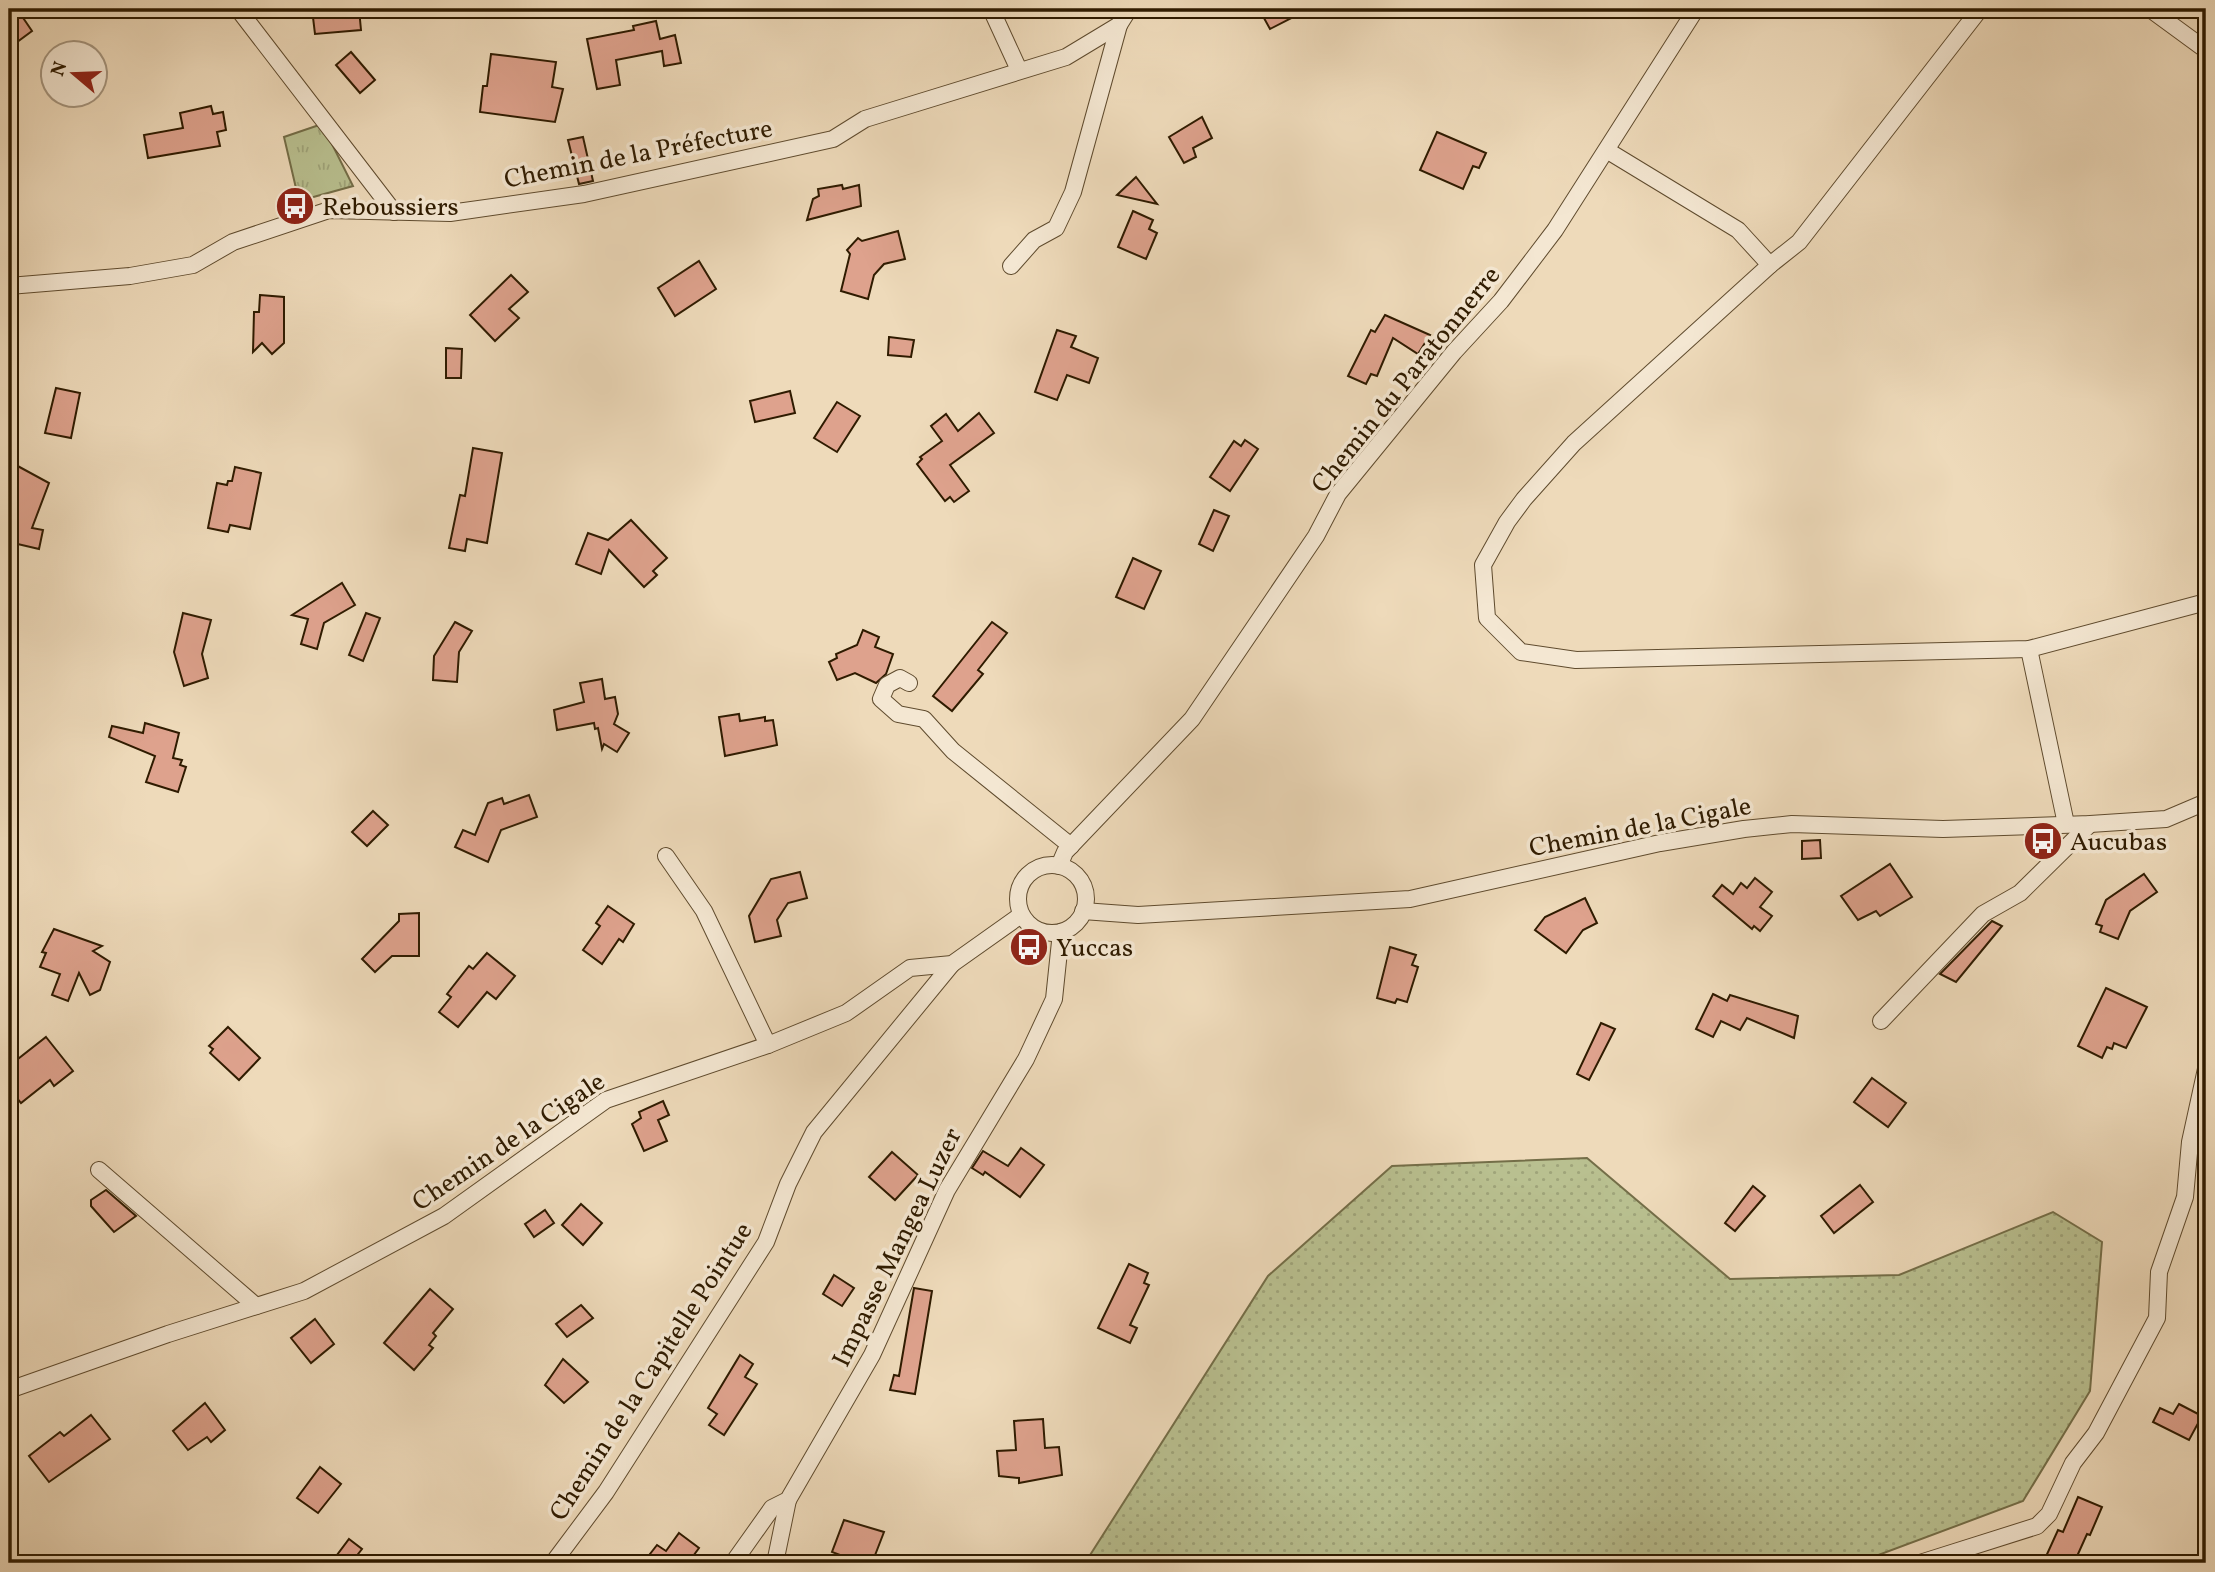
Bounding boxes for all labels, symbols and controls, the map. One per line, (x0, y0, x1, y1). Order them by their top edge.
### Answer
north arrow (38, 38, 108, 108)
text: N (45, 58, 74, 80)
street label: Chemin de la Préfecture (501, 111, 776, 199)
bus stop icon: Reboussiers (274, 185, 316, 227)
place label: Reboussiers (322, 190, 459, 226)
street label: Chemin du Paratonnerre (1304, 259, 1509, 501)
street label: Chemin de la Cigale (1526, 789, 1755, 867)
bus stop icon: Aucubas (2022, 820, 2064, 862)
place label: Aucubas (2070, 825, 2167, 861)
bus stop icon: Yuccas (1008, 926, 1050, 968)
place label: Yuccas (1056, 931, 1133, 967)
street label: Chemin de la Cigale (406, 1065, 613, 1221)
street label: Impasse Mangea Luzer (824, 1122, 971, 1373)
street label: Chemin de la Capitelle Pointue (541, 1216, 762, 1528)

